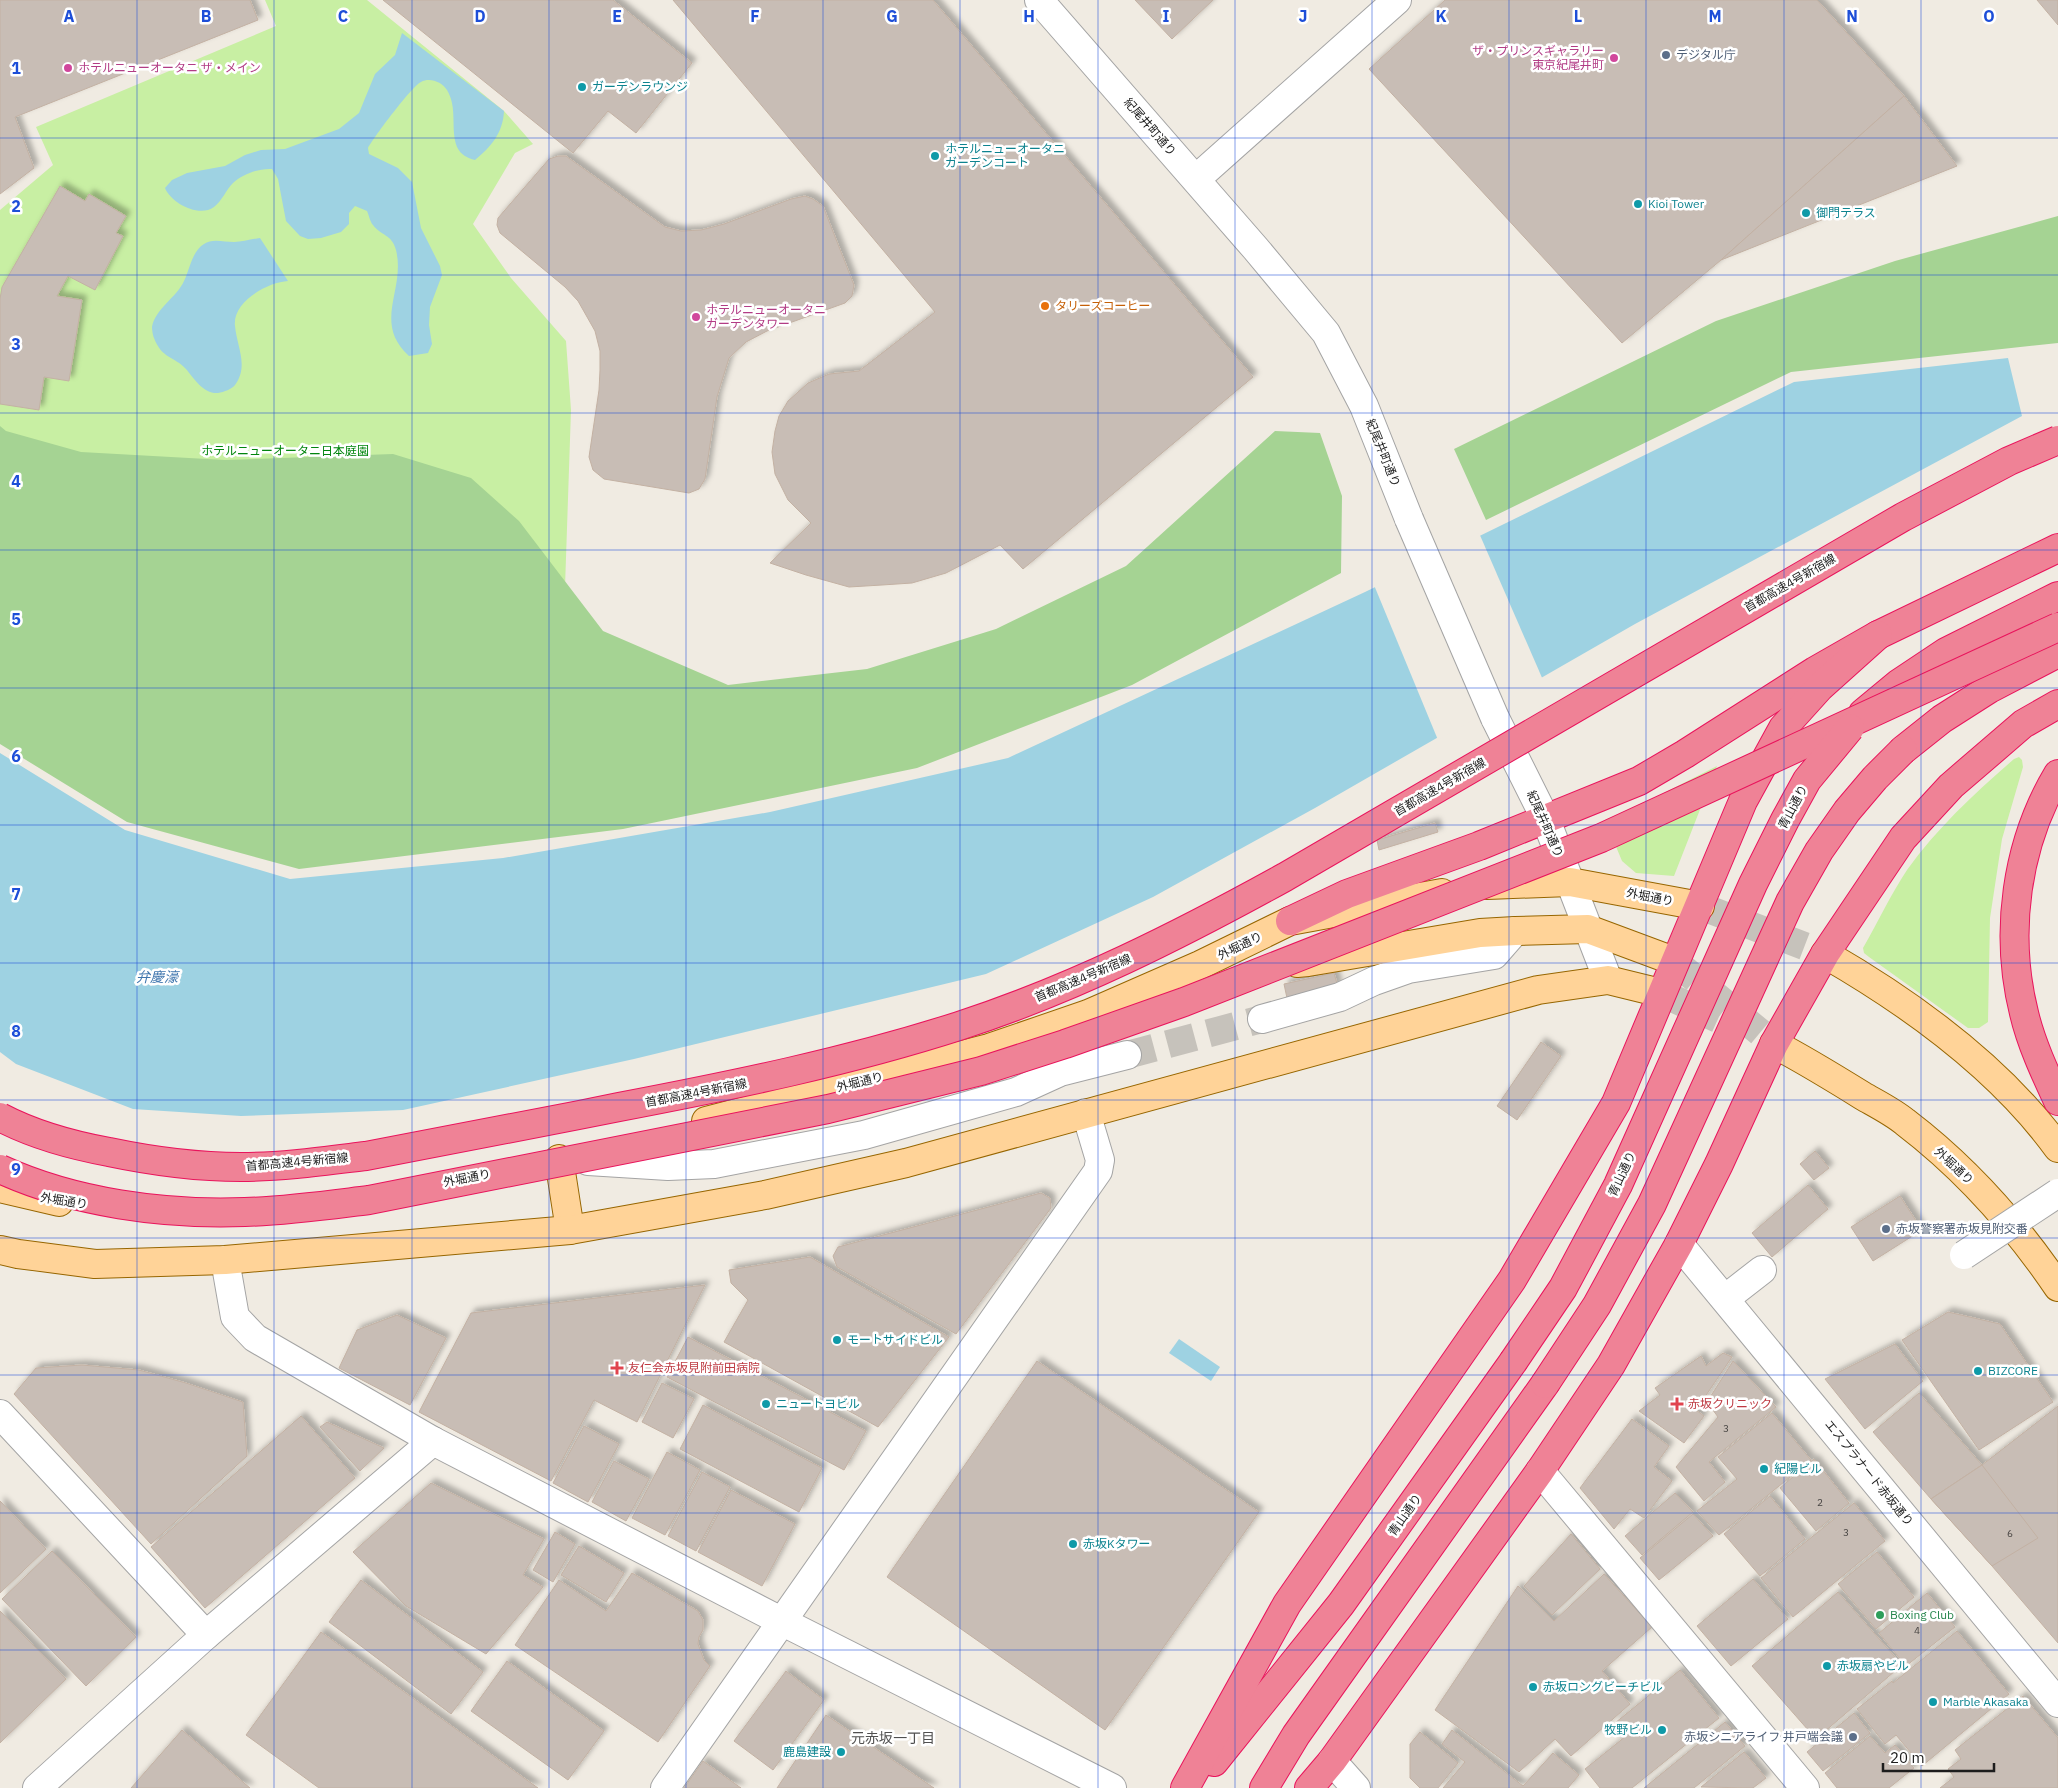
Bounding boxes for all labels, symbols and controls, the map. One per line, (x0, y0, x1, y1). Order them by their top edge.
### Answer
text: A (64, 6, 75, 26)
text: B (201, 6, 212, 26)
text: C (338, 6, 348, 26)
text: D (474, 6, 486, 26)
text: E (612, 6, 622, 26)
text: F (750, 6, 760, 26)
text: G (886, 6, 898, 26)
text: H (1023, 6, 1035, 26)
text: I (1163, 6, 1170, 26)
text: J (1299, 6, 1307, 26)
text: K (1435, 6, 1447, 26)
text: L (1574, 6, 1582, 26)
text: M (1708, 6, 1722, 26)
text: N (1846, 6, 1858, 26)
text: O (1983, 6, 1995, 26)
place label: ザ・プリンスギャラリー 東京紀尾井町 (1472, 43, 1604, 72)
place label: デジタル庁 (1676, 47, 1736, 62)
marker: デジタル庁 (1660, 49, 1672, 61)
marker: ザ・プリンスギャラリー 東京紀尾井町 (1608, 52, 1620, 64)
text: 1 (11, 58, 21, 78)
place label: ホテルニューオータニ ザ・メイン (78, 60, 261, 75)
marker: ホテルニューオータニ ザ・メイン (62, 62, 74, 74)
place label: ガーデンラウンジ (592, 79, 688, 94)
marker: ガーデンラウンジ (576, 81, 588, 93)
street label: 紀尾井町通り (1121, 95, 1180, 159)
place label: ホテルニューオータニ ガーデンコート (945, 141, 1065, 170)
marker: ホテルニューオータニ ガーデンコート (929, 150, 941, 162)
text: 2 (11, 196, 21, 216)
place label: Kioi Tower (1648, 196, 1705, 211)
marker: Kioi Tower (1632, 198, 1644, 210)
place label: 御門テラス (1816, 205, 1876, 220)
marker: 御門テラス (1800, 207, 1812, 219)
place label: タリーズコーヒー (1055, 298, 1150, 313)
marker: タリーズコーヒー (1039, 300, 1051, 312)
place label: ホテルニューオータニ ガーデンタワー (706, 302, 826, 331)
marker: ホテルニューオータニ ガーデンタワー (690, 311, 702, 323)
text: 3 (11, 334, 21, 354)
street label: 紀尾井町通り (1363, 417, 1404, 489)
park label: ホテルニューオータニ日本庭園 (201, 443, 369, 458)
text: 4 (11, 471, 21, 491)
street label: 首都高速4号新宿線 (1741, 550, 1838, 615)
text: 5 (11, 609, 21, 629)
text: 6 (11, 746, 21, 766)
street label: 首都高速4号新宿線 (1391, 754, 1488, 819)
street label: 青山通り (1775, 782, 1810, 831)
street label: 紀尾井町通り (1524, 788, 1567, 860)
text: 7 (11, 884, 21, 904)
street label: 外堀通り (1625, 885, 1675, 908)
street label: 外堀通り (1215, 928, 1265, 963)
street label: 首都高速4号新宿線 (1032, 950, 1133, 1005)
water label: 弁慶濠 (136, 968, 180, 986)
text: 8 (11, 1021, 21, 1041)
street label: 外堀通り (835, 1068, 885, 1095)
street label: 首都高速4号新宿線 (644, 1075, 748, 1110)
street label: 外堀通り (1932, 1144, 1977, 1187)
street label: 青山通り (1605, 1149, 1638, 1199)
street label: 首都高速4号新宿線 (245, 1150, 349, 1173)
text: 9 (11, 1159, 21, 1179)
street label: 外堀通り (442, 1166, 492, 1189)
street label: 外堀通り (39, 1189, 89, 1212)
place label: 赤坂警察署赤坂見附交番 (1896, 1221, 2028, 1236)
marker: 赤坂警察署赤坂見附交番 (1880, 1223, 1892, 1235)
place label: モートサイドビル (847, 1332, 943, 1347)
marker: モートサイドビル (831, 1334, 843, 1346)
place label: 友仁会赤坂見附前田病院 (628, 1360, 760, 1375)
marker: 友仁会赤坂見附前田病院 (610, 1361, 624, 1375)
place label: BIZCORE (1988, 1363, 2038, 1378)
marker: BIZCORE (1972, 1365, 1984, 1377)
place label: ニュートヨビル (776, 1396, 860, 1411)
place label: 赤坂クリニック (1688, 1396, 1772, 1411)
marker: 赤坂クリニック (1670, 1397, 1684, 1411)
marker: ニュートヨビル (760, 1398, 772, 1410)
street label: エスプラナード赤坂通り (1822, 1417, 1917, 1529)
house number: 3 (1723, 1422, 1729, 1435)
place label: 紀陽ビル (1774, 1461, 1822, 1476)
marker: 紀陽ビル (1758, 1463, 1770, 1475)
street label: 青山通り (1385, 1491, 1425, 1539)
house number: 2 (1817, 1496, 1823, 1509)
house number: 3 (1843, 1526, 1849, 1539)
house number: 6 (2007, 1527, 2013, 1540)
place label: 赤坂Kタワー (1083, 1536, 1151, 1551)
marker: 赤坂Kタワー (1067, 1538, 1079, 1550)
place label: Boxing Club (1890, 1607, 1954, 1622)
marker: Boxing Club (1874, 1609, 1886, 1621)
house number: 4 (1914, 1624, 1920, 1637)
place label: 赤坂扇やビル (1837, 1658, 1909, 1673)
marker: 赤坂扇やビル (1821, 1660, 1833, 1672)
place label: 赤坂ロングビーチビル (1543, 1679, 1663, 1694)
marker: 赤坂ロングビーチビル (1527, 1681, 1539, 1693)
place label: Marble Akasaka (1943, 1694, 2029, 1709)
marker: Marble Akasaka (1927, 1696, 1939, 1708)
place label: 牧野ビル (1604, 1722, 1652, 1737)
marker: 牧野ビル (1656, 1724, 1668, 1736)
district label: 元赤坂一丁目 (851, 1729, 935, 1747)
place label: 赤坂シニアライフ 井戸端会議 (1684, 1729, 1843, 1744)
marker: 赤坂シニアライフ 井戸端会議 (1847, 1731, 1859, 1743)
scale bar (1883, 1740, 1994, 1772)
place label: 鹿島建設 (783, 1744, 831, 1759)
marker: 鹿島建設 (835, 1746, 847, 1758)
text: 20 m (1890, 1748, 1925, 1767)

